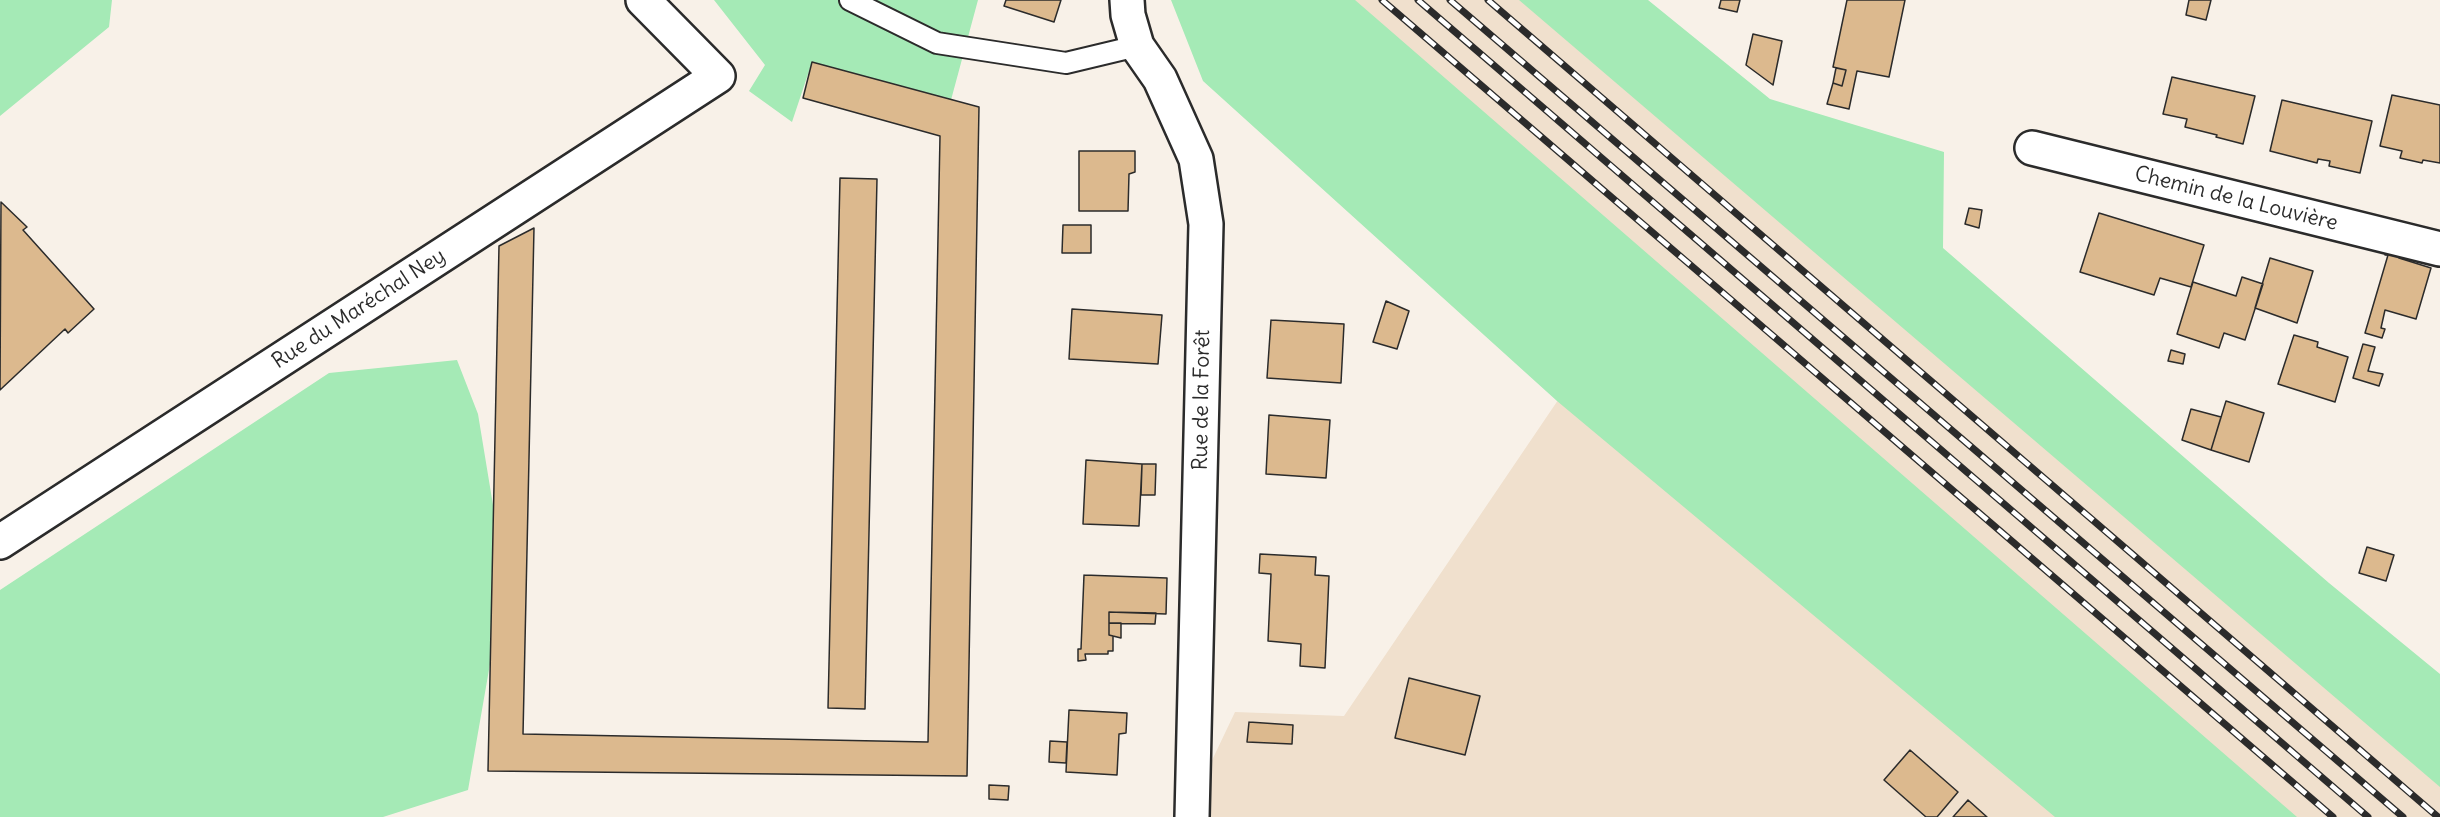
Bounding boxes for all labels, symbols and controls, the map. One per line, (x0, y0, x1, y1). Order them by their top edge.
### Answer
street label: Chemin de la Louvière (2132, 162, 2340, 236)
street label: Rue du Maréchal Ney (268, 244, 450, 374)
street label: Rue de la Forêt (1188, 329, 1216, 471)

